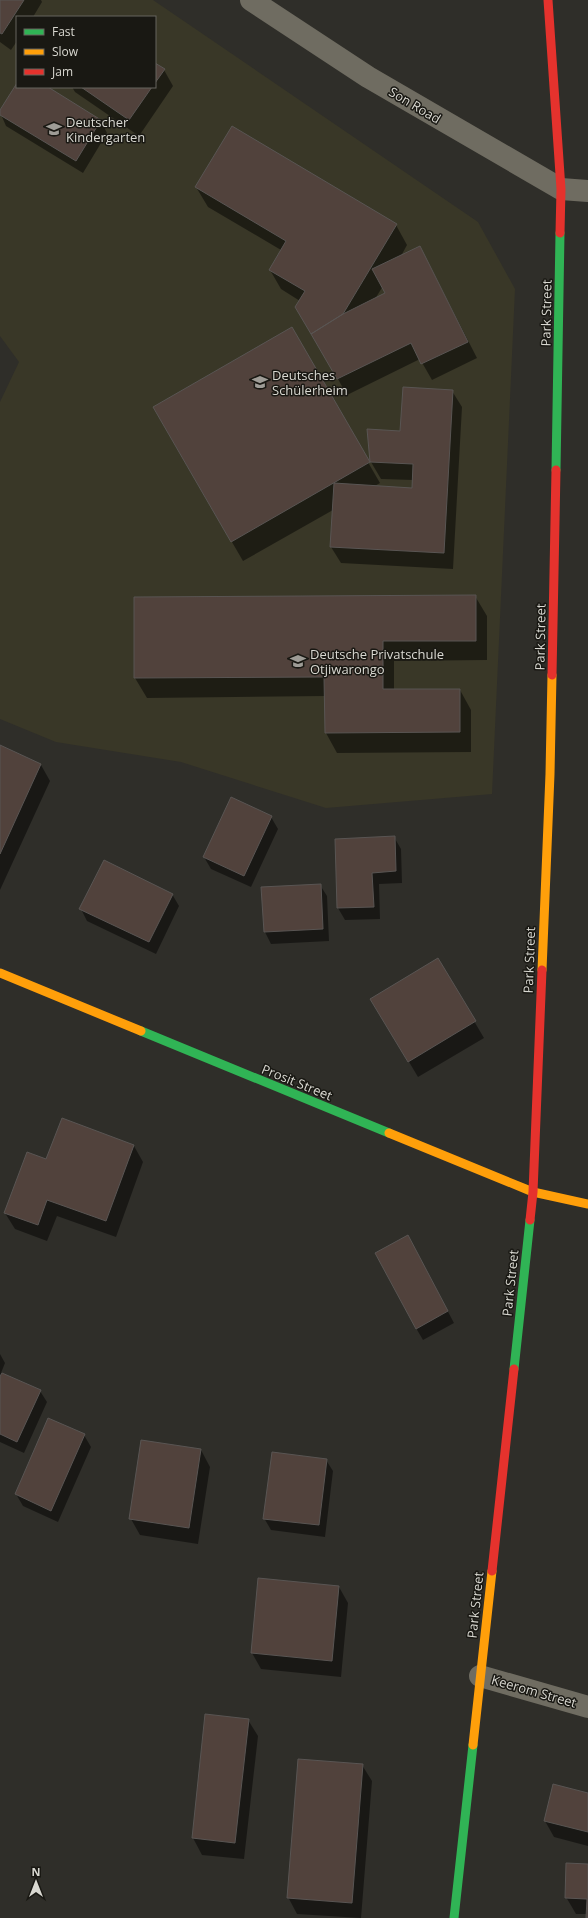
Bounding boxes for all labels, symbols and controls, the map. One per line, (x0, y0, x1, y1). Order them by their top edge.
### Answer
legend (16, 16, 156, 88)
text: Fast (52, 23, 75, 40)
text: Slow (52, 43, 79, 60)
text: Jam (51, 63, 73, 80)
street label: Son Road (386, 83, 444, 127)
place label: Deutscher Kindergarten (66, 113, 145, 146)
school or university icon: Deutscher Kindergarten (45, 120, 63, 138)
street label: Park Street (536, 279, 556, 347)
place label: Deutsches Schülerheim (272, 366, 348, 399)
school or university icon: Deutsches Schülerheim (251, 373, 269, 391)
street label: Park Street (530, 603, 550, 671)
place label: Deutsche Privatschule Otjiwarongo (310, 645, 444, 678)
school or university icon: Deutsche Privatschule Otjiwarongo (289, 652, 307, 670)
street label: Park Street (519, 926, 539, 994)
street label: Prosit Street (259, 1060, 335, 1104)
street label: Park Street (498, 1248, 522, 1317)
street label: Park Street (463, 1570, 487, 1639)
street label: Keerom Street (490, 1670, 579, 1712)
north arrow (16, 1862, 56, 1902)
text: N (32, 1864, 40, 1879)

